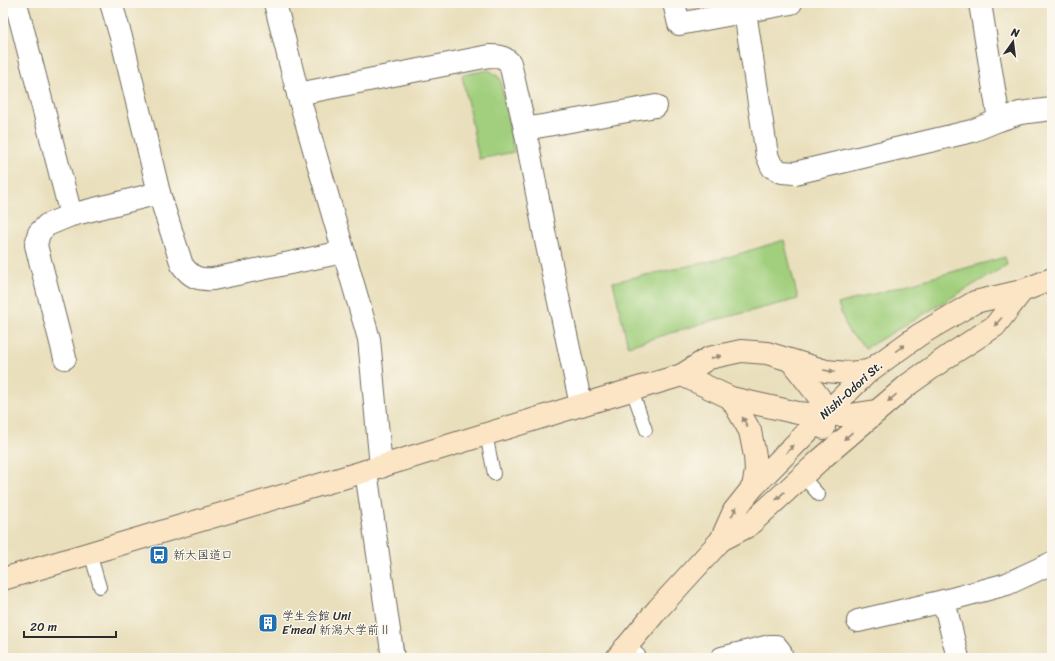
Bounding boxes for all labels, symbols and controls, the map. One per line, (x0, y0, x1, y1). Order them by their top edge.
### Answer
north arrow (993, 22, 1033, 62)
text: N (1008, 22, 1022, 43)
one-way arrow (993, 317, 1002, 327)
one-way arrow (895, 344, 906, 352)
one-way arrow (709, 353, 722, 359)
street label: Nishi-Odori St. (814, 355, 888, 425)
one-way arrow (823, 368, 835, 374)
one-way arrow (887, 393, 898, 402)
one-way arrow (741, 416, 748, 428)
one-way arrow (843, 431, 853, 440)
one-way arrow (785, 444, 795, 454)
one-way arrow (776, 491, 785, 500)
one-way arrow (731, 506, 738, 518)
bus stop icon: 新大国道口 (148, 544, 170, 566)
place label: 新大国道口 (173, 544, 233, 566)
place label: 学生会館 Uni E’meal 新潟大学前Ⅱ (282, 605, 391, 641)
building icon: 学生会館 Uni E’meal 新潟大学前Ⅱ (257, 612, 279, 634)
scale bar (24, 613, 116, 639)
text: 20 m (30, 616, 57, 638)

